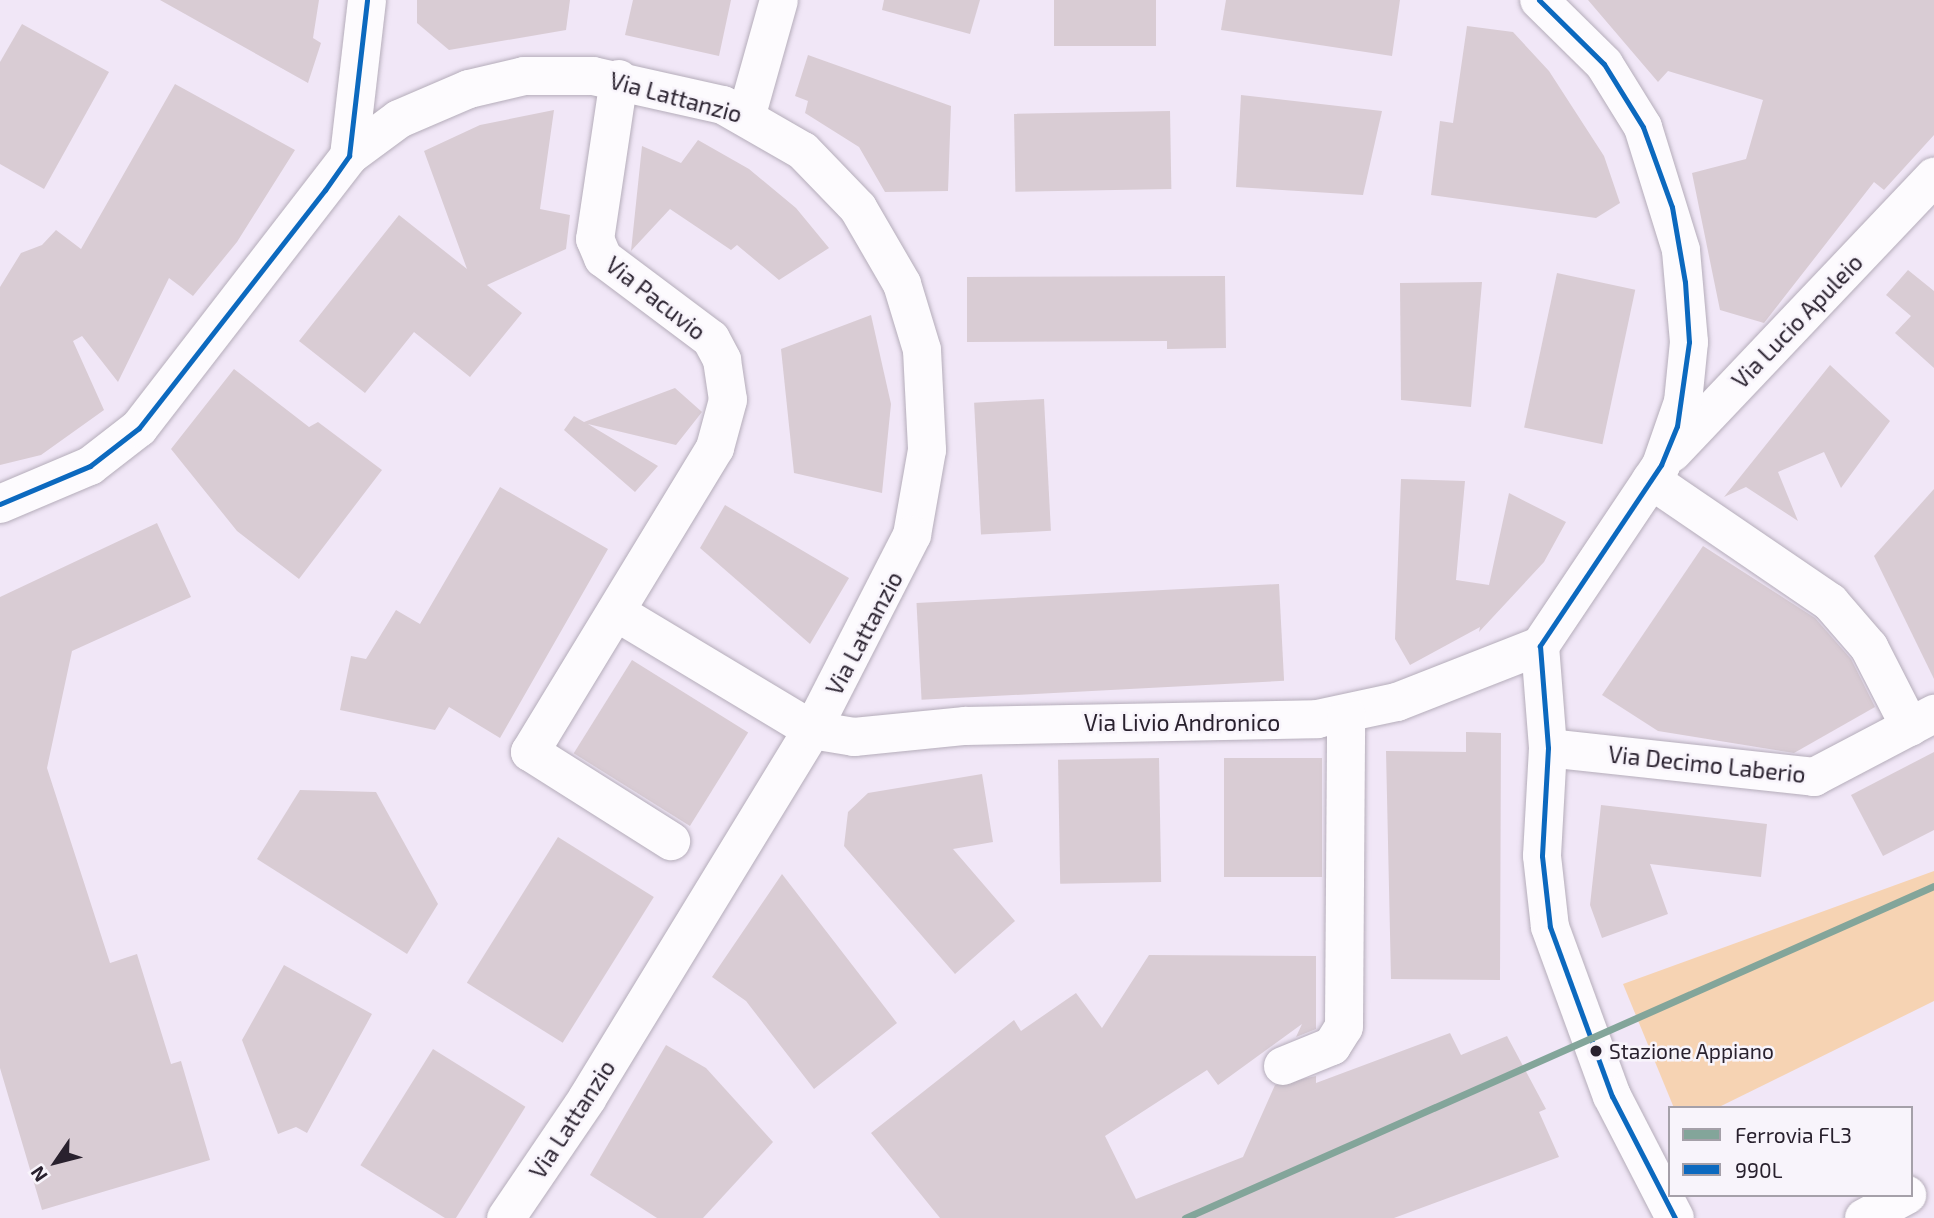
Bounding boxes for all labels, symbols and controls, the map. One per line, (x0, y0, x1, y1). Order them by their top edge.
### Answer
street label: Via Lattanzio (607, 66, 745, 128)
street label: Via Lucio Apuleio (1726, 248, 1868, 394)
street label: Via Pacuvio (601, 251, 711, 345)
street label: Via Lattanzio (820, 567, 908, 699)
street label: Via Livio Andronico (1083, 708, 1281, 736)
street label: Via Decimo Laberio (1607, 740, 1807, 788)
place label: Stazione Appiano (1609, 1038, 1774, 1064)
marker: Stazione Appiano (1589, 1044, 1603, 1058)
street label: Via Lattanzio (523, 1054, 621, 1184)
legend (1668, 1106, 1913, 1197)
text: Ferrovia FL3 (1735, 1122, 1852, 1147)
north arrow (21, 1127, 91, 1197)
text: 990L (1735, 1157, 1782, 1182)
text: N (25, 1162, 52, 1187)

